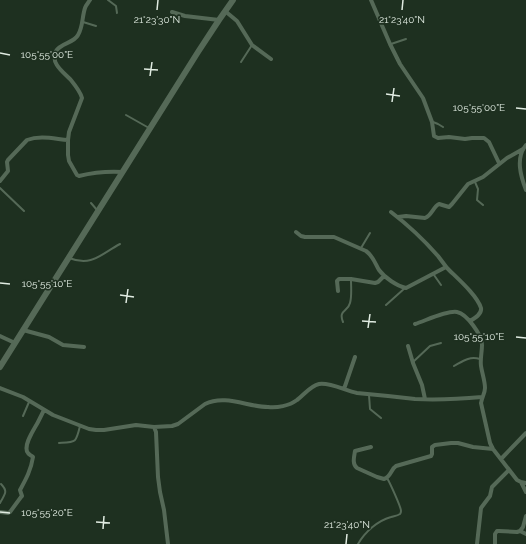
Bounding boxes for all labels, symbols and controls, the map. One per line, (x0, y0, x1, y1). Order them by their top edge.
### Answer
text: 21°23'30"N (134, 14, 180, 25)
text: 21°23'40"N (379, 14, 425, 25)
text: 105°55'00"E (21, 49, 73, 60)
text: 105°55'00"E (453, 102, 505, 113)
text: 105°55'10"E (22, 278, 72, 289)
text: 105°55'10"E (454, 331, 504, 342)
text: 105°55'20"E (21, 507, 73, 518)
text: 21°23'40"N (324, 519, 370, 530)

